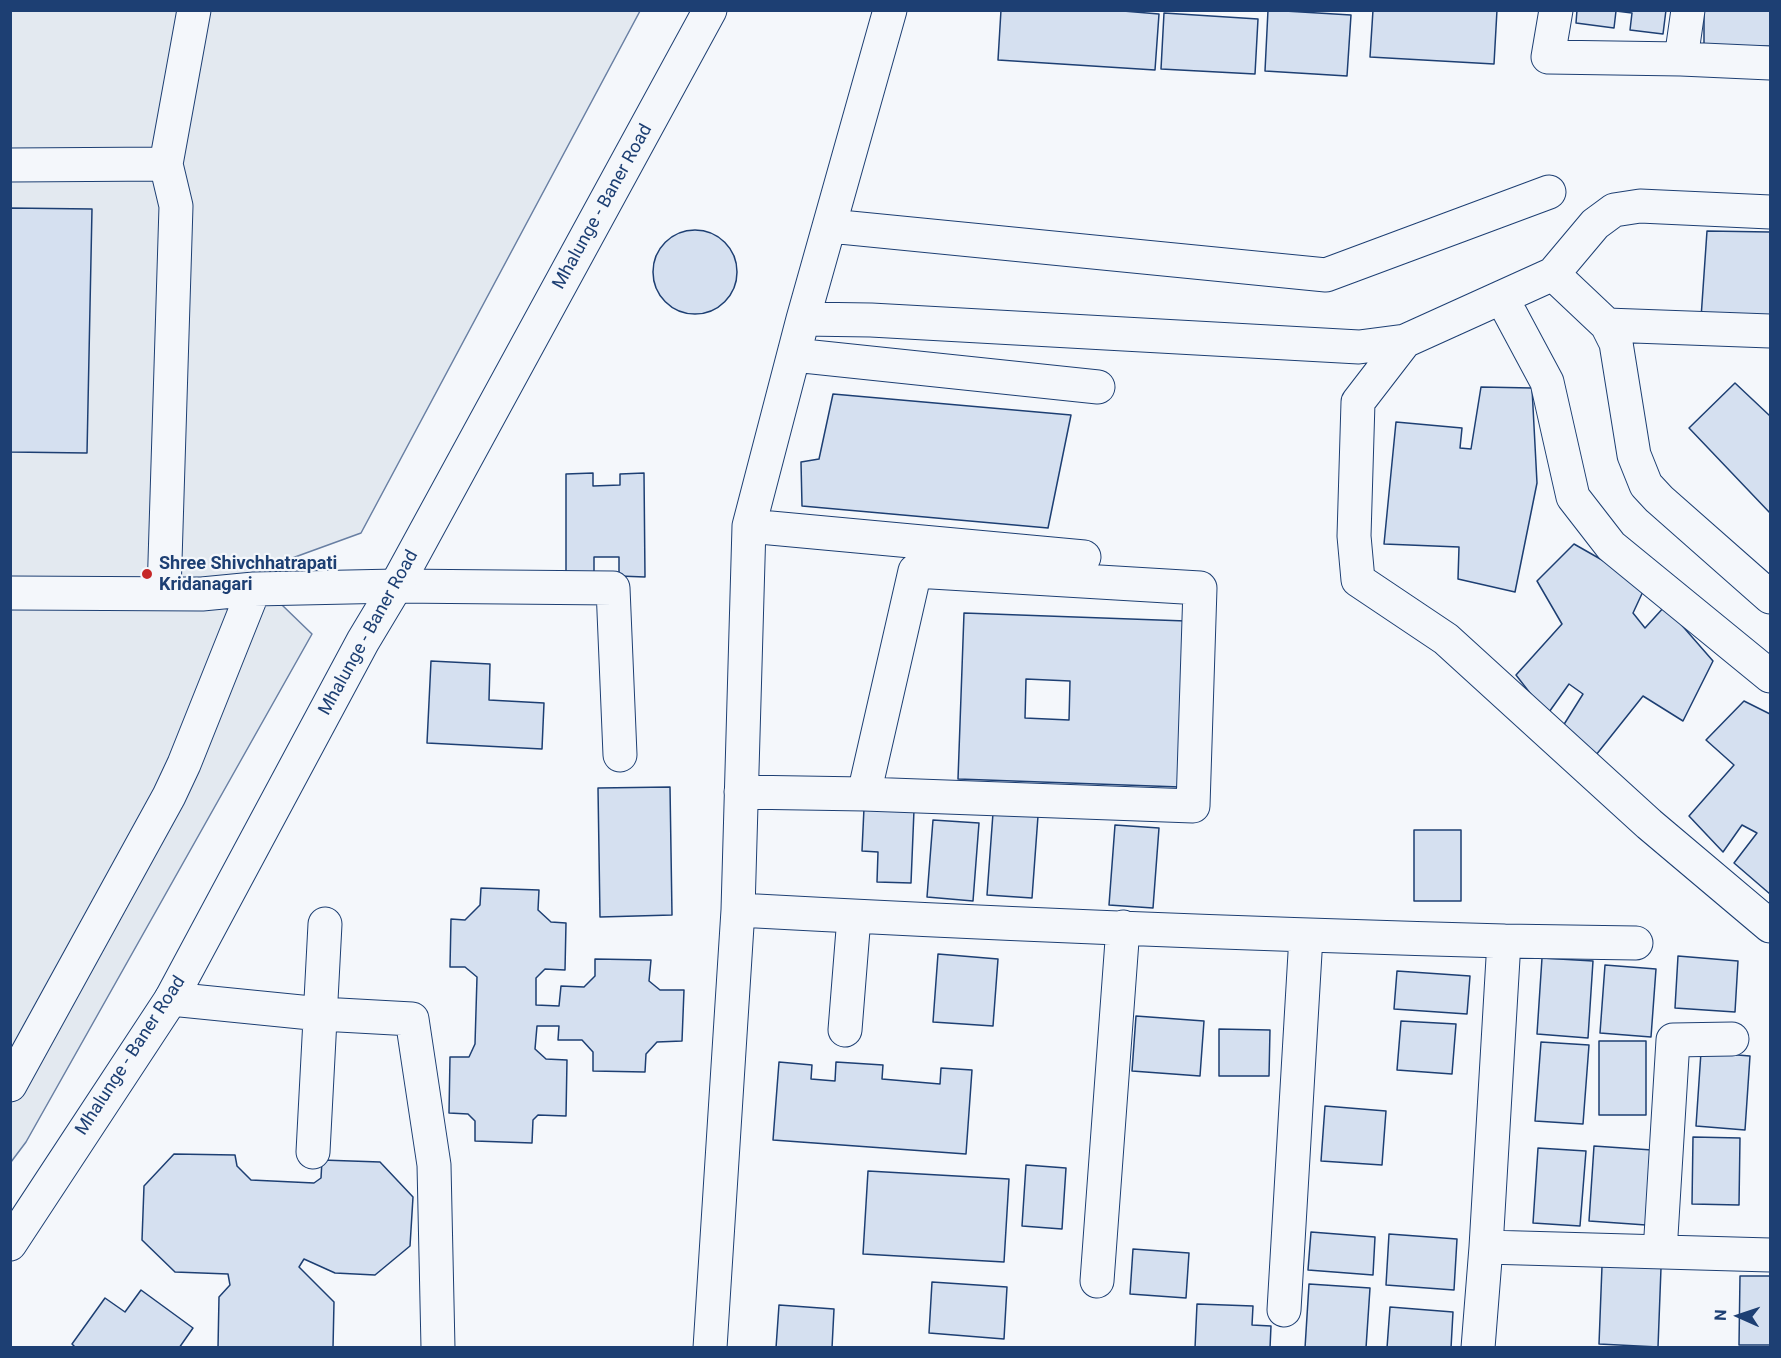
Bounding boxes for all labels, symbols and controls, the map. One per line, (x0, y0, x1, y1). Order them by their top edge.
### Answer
street label: Mhalunge - Baner Road (549, 121, 657, 293)
street label: Mhalunge - Baner Road (315, 547, 423, 719)
place label: Shree Shivchhatrapati Kridanagari (159, 553, 337, 596)
marker: Shree Shivchhatrapati Kridanagari (140, 567, 154, 581)
street label: Mhalunge - Baner Road (71, 972, 191, 1140)
north arrow (1709, 1286, 1769, 1346)
text: N (1711, 1309, 1730, 1321)

